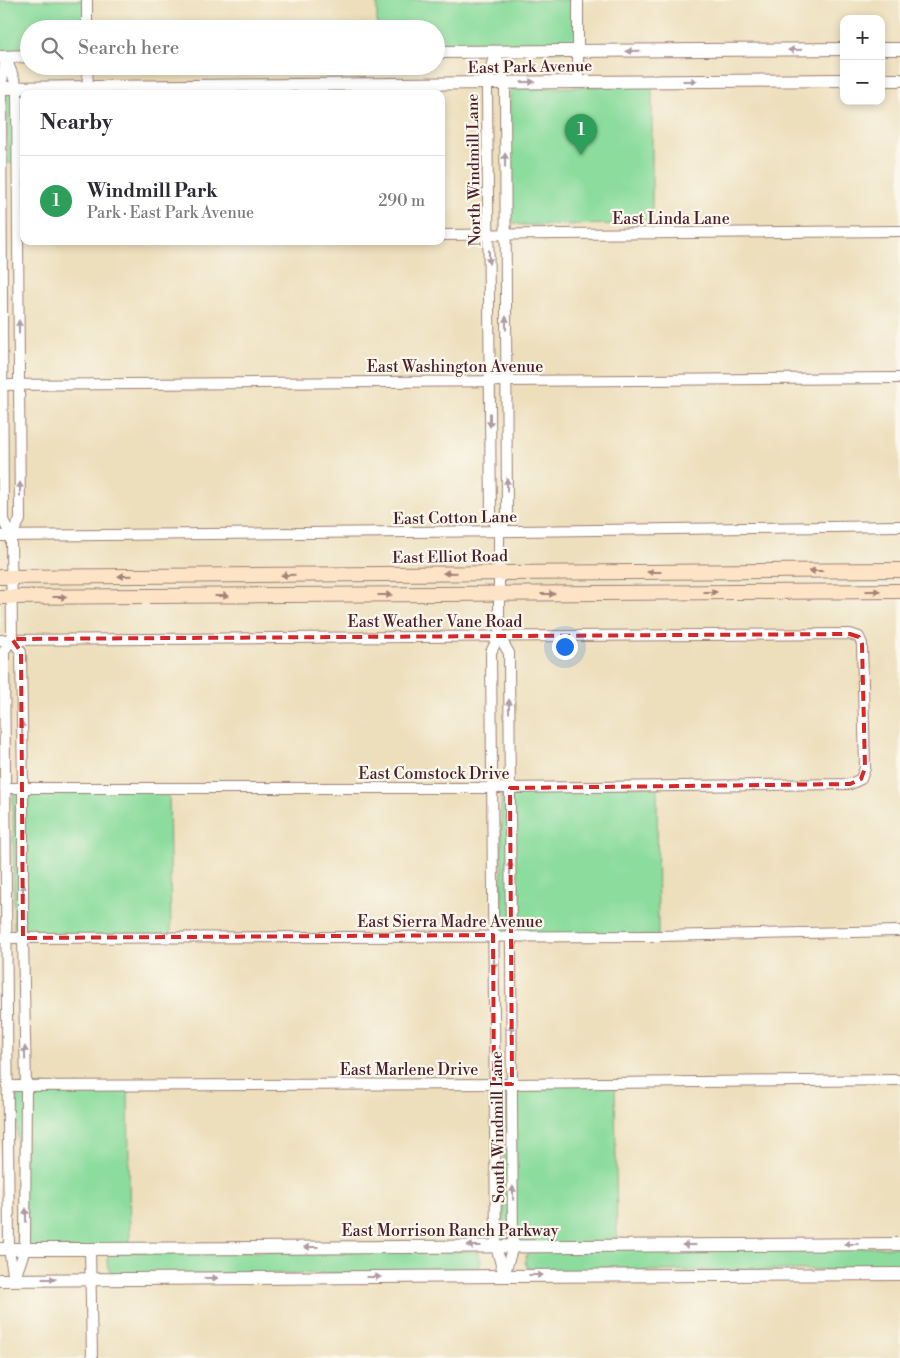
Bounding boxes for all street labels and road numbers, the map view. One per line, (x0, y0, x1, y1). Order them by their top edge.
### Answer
street label: East Park Avenue (468, 56, 592, 78)
street label: North Windmill Lane (463, 93, 485, 247)
street label: East Linda Lane (612, 209, 730, 229)
street label: East Washington Avenue (367, 357, 543, 377)
street label: East Cotton Lane (393, 507, 517, 529)
street label: East Elliot Road (392, 546, 508, 568)
street label: East Weather Vane Road (348, 612, 522, 632)
street label: East Comstock Drive (358, 764, 510, 784)
street label: East Sierra Madre Avenue (357, 912, 543, 932)
street label: South Windmill Lane (487, 1051, 509, 1203)
street label: East Marlene Drive (340, 1060, 478, 1080)
street label: East Morrison Ranch Parkway (342, 1221, 559, 1241)

